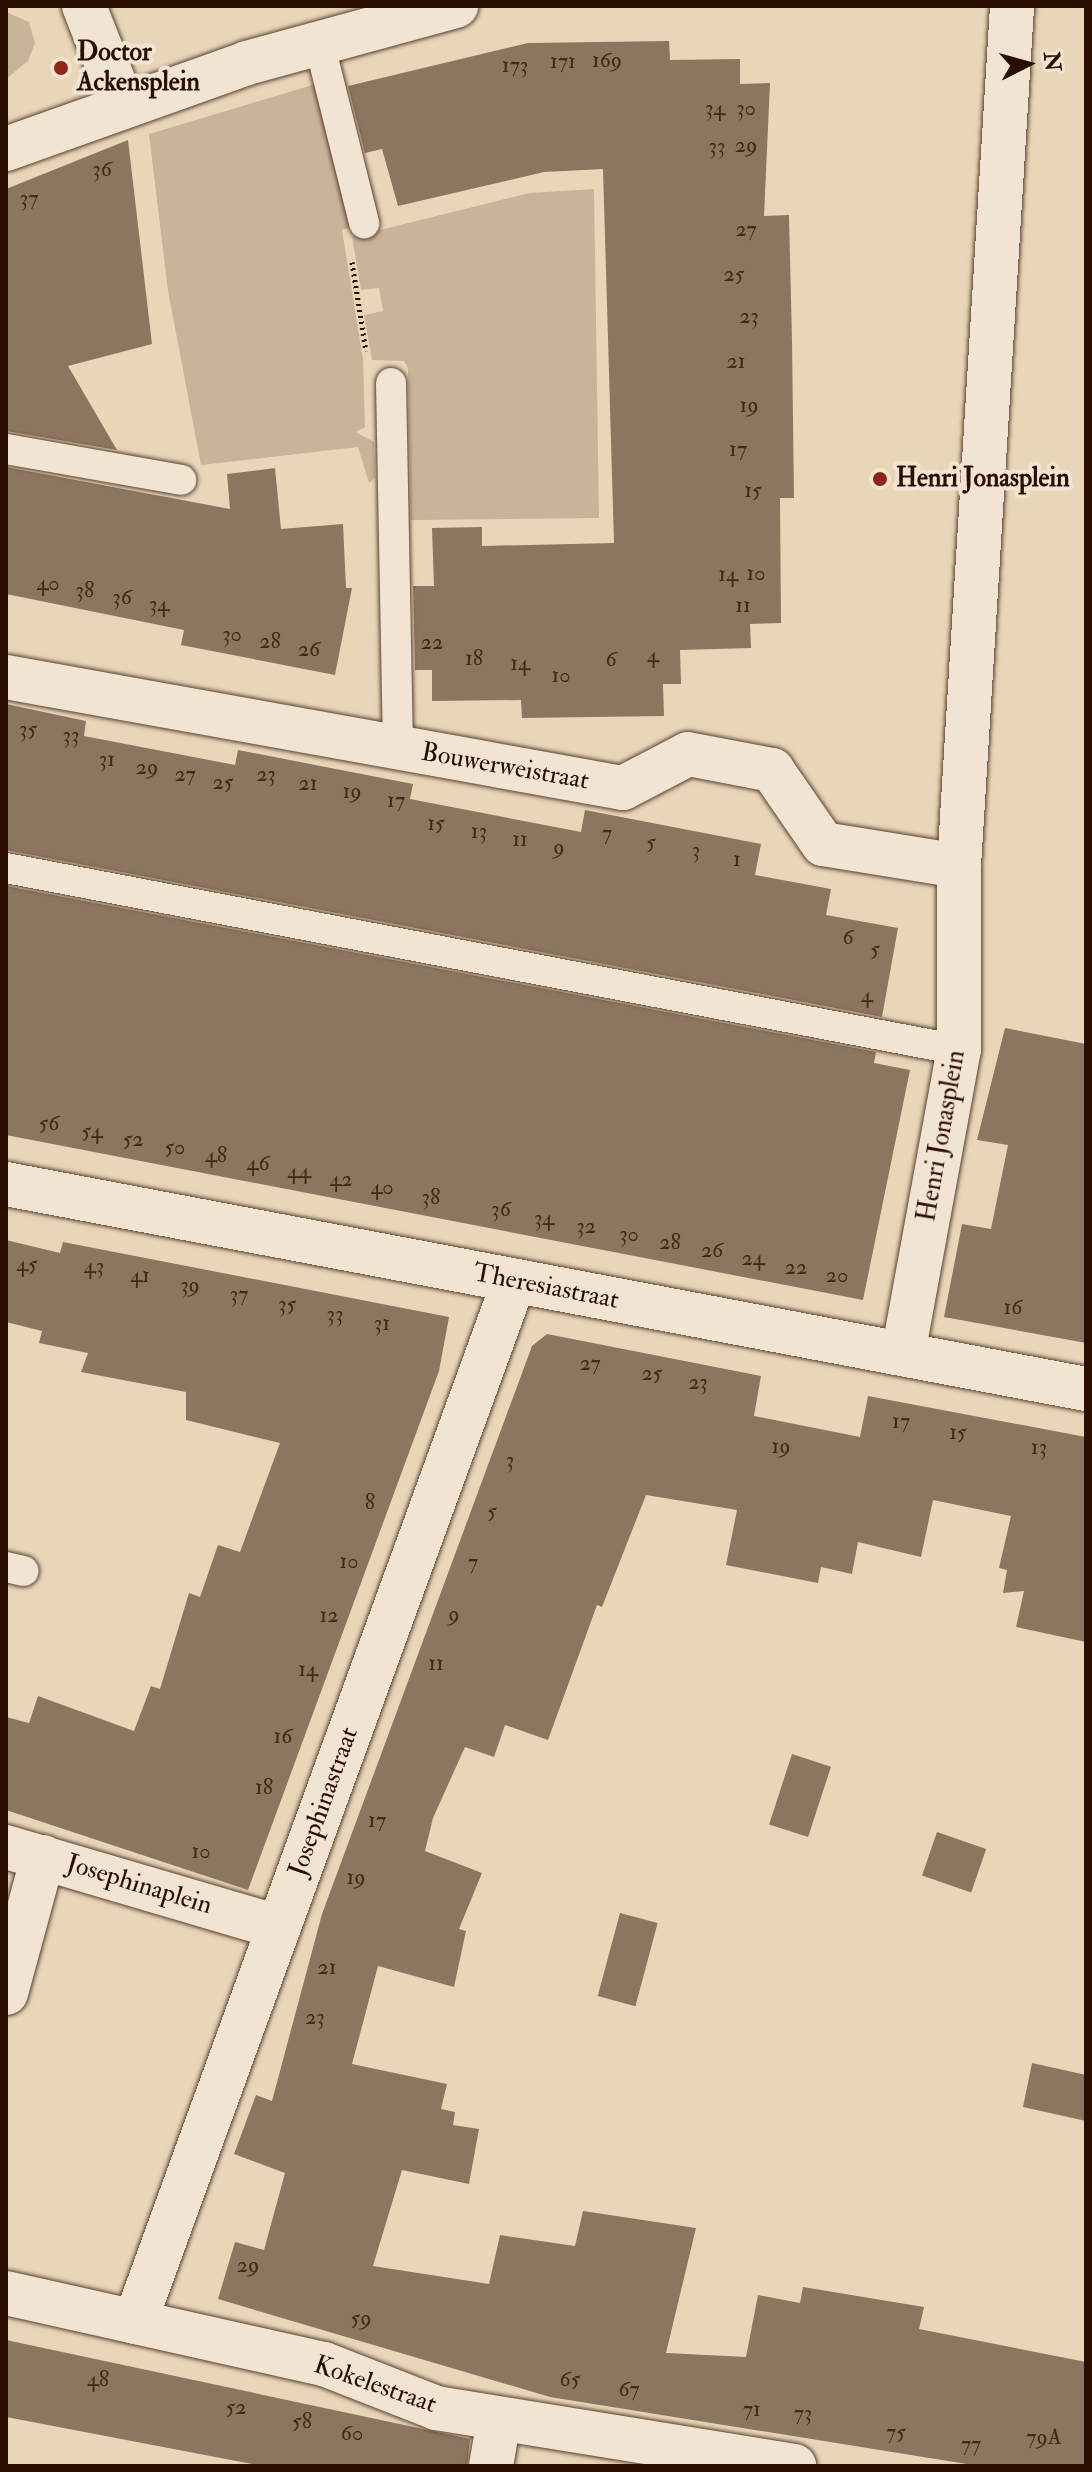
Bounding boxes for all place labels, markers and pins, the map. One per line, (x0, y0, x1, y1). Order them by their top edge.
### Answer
place label: Doctor Ackensplein (77, 37, 200, 98)
marker: Doctor Ackensplein (52, 59, 70, 77)
place label: Henri Jonasplein (896, 463, 1070, 495)
marker: Henri Jonasplein (871, 470, 889, 488)

